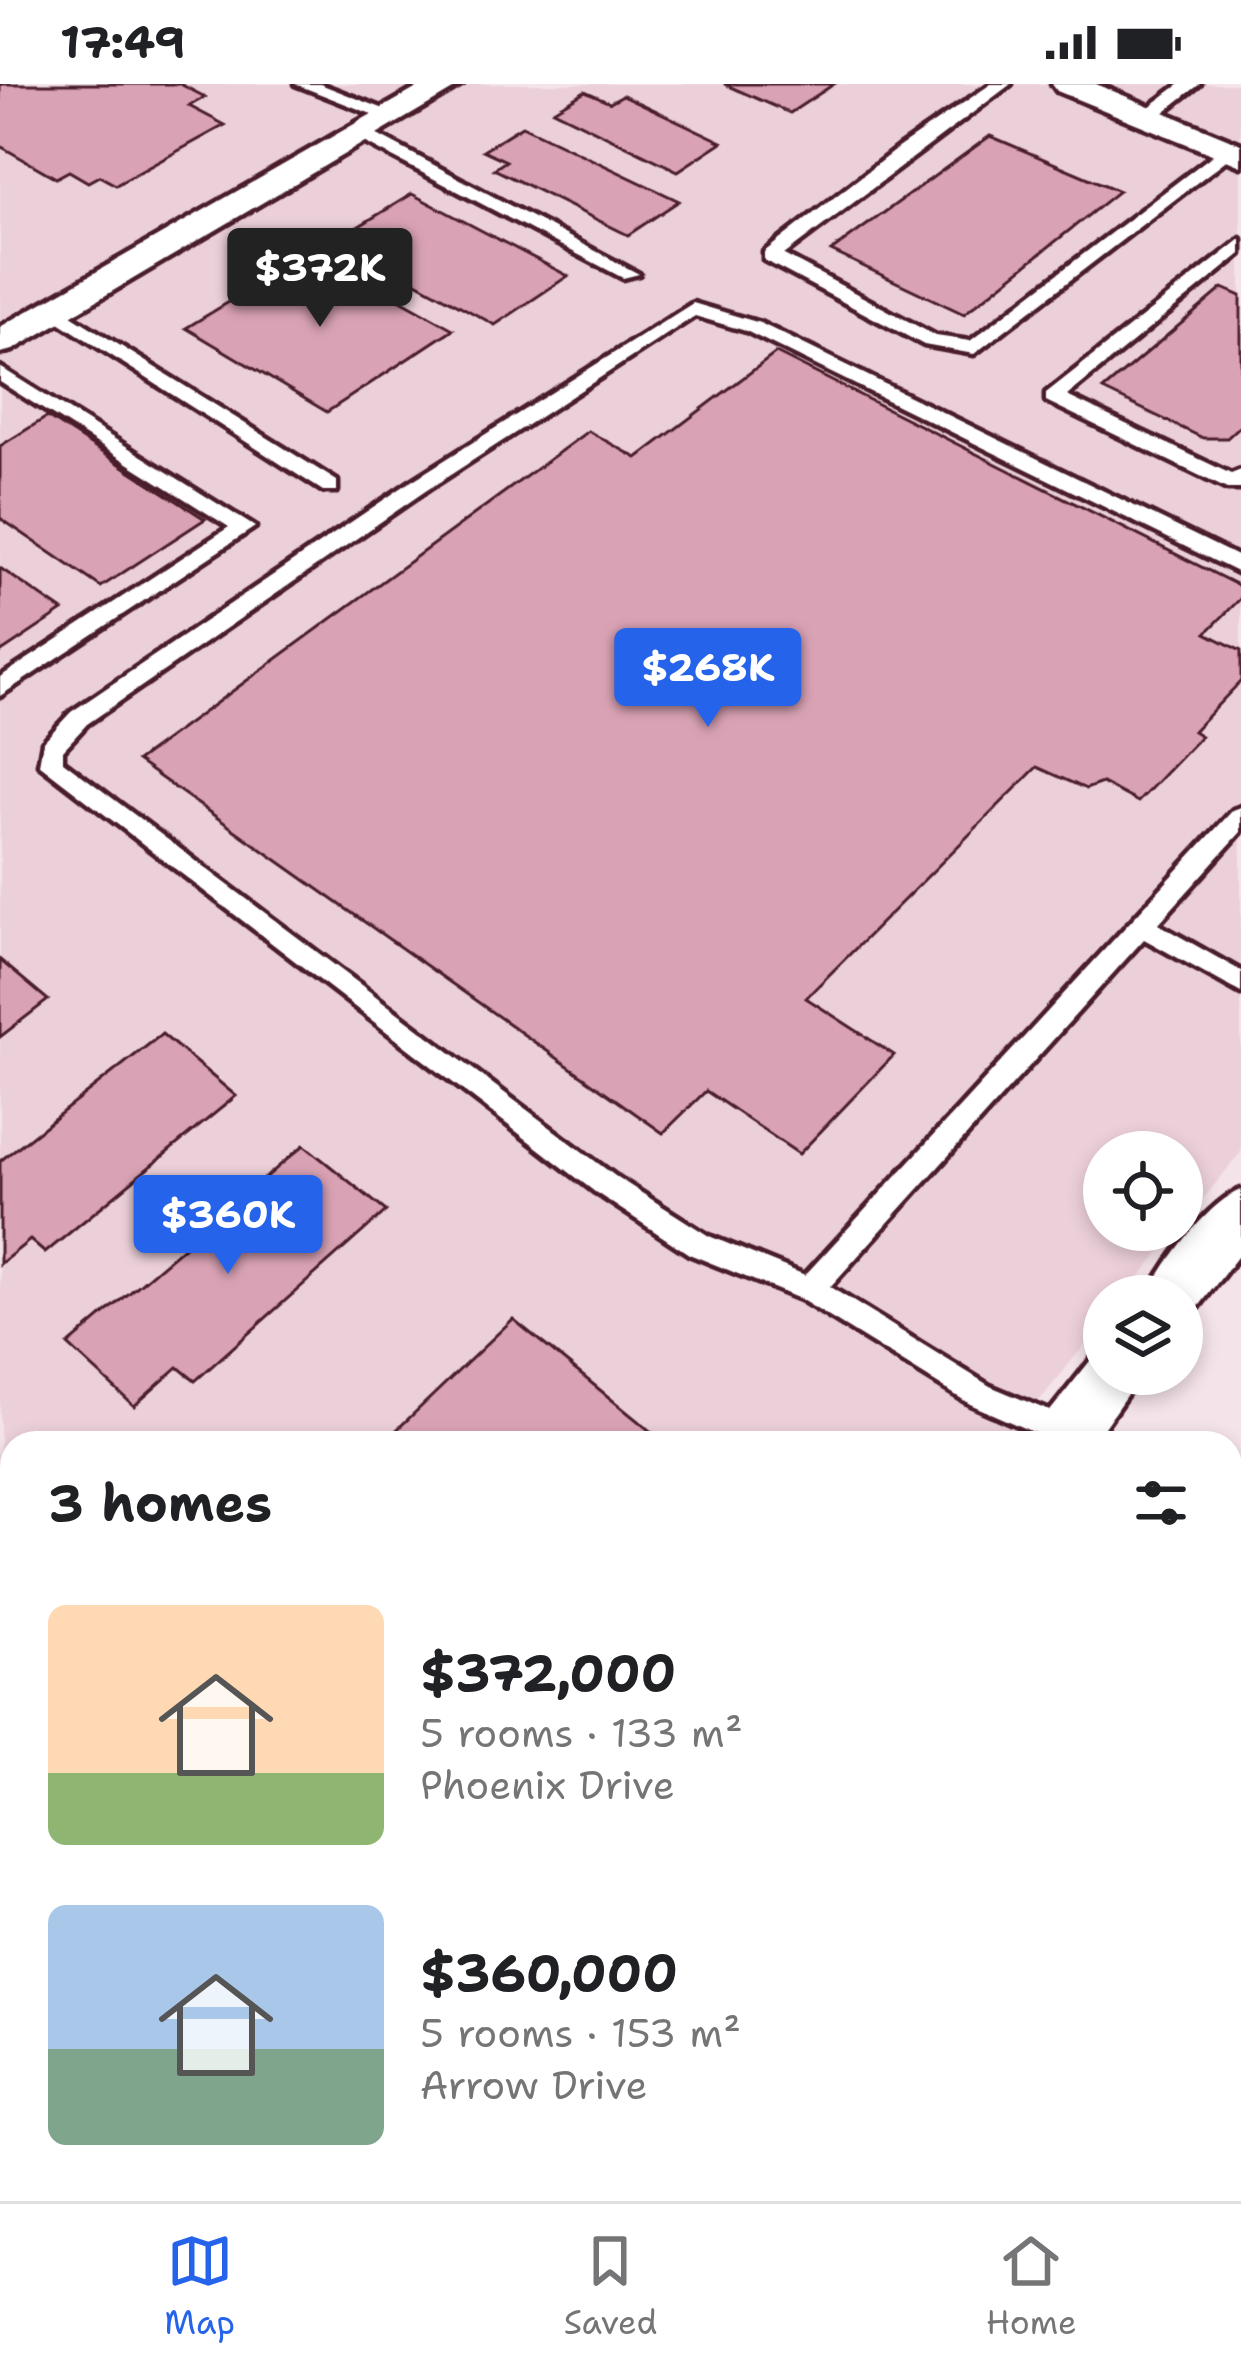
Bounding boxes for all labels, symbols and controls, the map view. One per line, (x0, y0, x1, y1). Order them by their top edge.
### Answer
text: 17:49 (60, 12, 186, 72)
pin: $372K (236, 228, 404, 330)
text: $372K (254, 241, 386, 293)
pin: $268K (624, 628, 792, 730)
text: $268K (641, 641, 775, 693)
map controls (1083, 1131, 1203, 1395)
button: locate (1083, 1131, 1203, 1251)
pin: $360K (144, 1175, 312, 1277)
text: $360K (161, 1188, 295, 1240)
button: layers (1083, 1275, 1203, 1395)
text: 3 homes (48, 1469, 272, 1537)
icon: filters (1128, 1470, 1194, 1536)
text: $372,000 (420, 1639, 676, 1707)
icon: home (144, 1653, 288, 1797)
text: 5 rooms · 133 m² (420, 1707, 743, 1759)
text: Phoenix Drive (420, 1759, 675, 1811)
text: $360,000 (420, 1939, 678, 2007)
icon: home (144, 1953, 288, 2097)
text: 5 rooms · 153 m² (420, 2007, 741, 2059)
text: Arrow Drive (420, 2059, 648, 2111)
tab: Map (164, 2228, 235, 2345)
tab: Saved (564, 2228, 657, 2345)
tab: Home (986, 2228, 1077, 2345)

